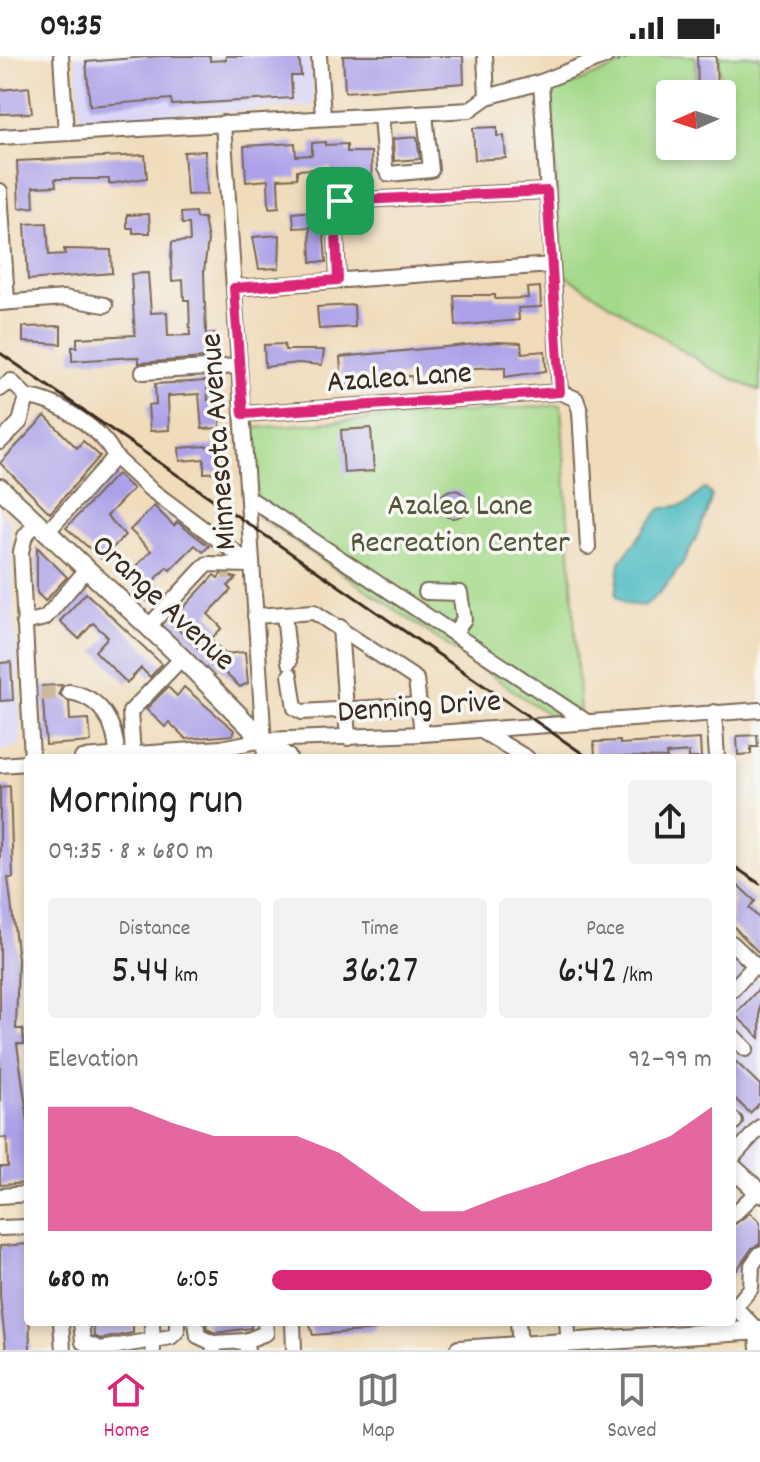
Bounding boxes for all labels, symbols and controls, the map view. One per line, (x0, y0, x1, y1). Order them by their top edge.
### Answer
text: 09:35 (40, 7, 102, 50)
north arrow (656, 80, 736, 160)
map controls (656, 80, 736, 160)
pin (306, 167, 374, 235)
icon: arrive (318, 179, 362, 223)
street label: Minnesota Avenue (190, 331, 252, 552)
street label: Azalea Lane (325, 352, 474, 408)
park label: Azalea Lane Recreation Center (350, 485, 570, 568)
street label: Orange Avenue (79, 525, 244, 684)
street label: Denning Drive (336, 680, 503, 738)
text: Morning run (48, 772, 243, 835)
button: share (628, 780, 712, 864)
text: 09:35 · 8 × 680 m (48, 834, 213, 871)
text: Distance (119, 914, 191, 945)
text: Time (361, 914, 399, 945)
text: Pace (586, 914, 625, 945)
text: 5.44 (111, 945, 169, 1002)
text: 36:27 (342, 945, 418, 1002)
text: 6:42 (557, 945, 618, 1002)
text: km (169, 961, 198, 992)
text: /km (618, 961, 653, 992)
text: Elevation (48, 1042, 138, 1079)
text: 92–99 m (628, 1042, 712, 1079)
text: 680 m (48, 1262, 109, 1299)
text: 6:05 (176, 1262, 219, 1299)
tab: Home (103, 1368, 149, 1447)
tab: Map (356, 1368, 400, 1447)
tab: Saved (607, 1368, 656, 1447)

